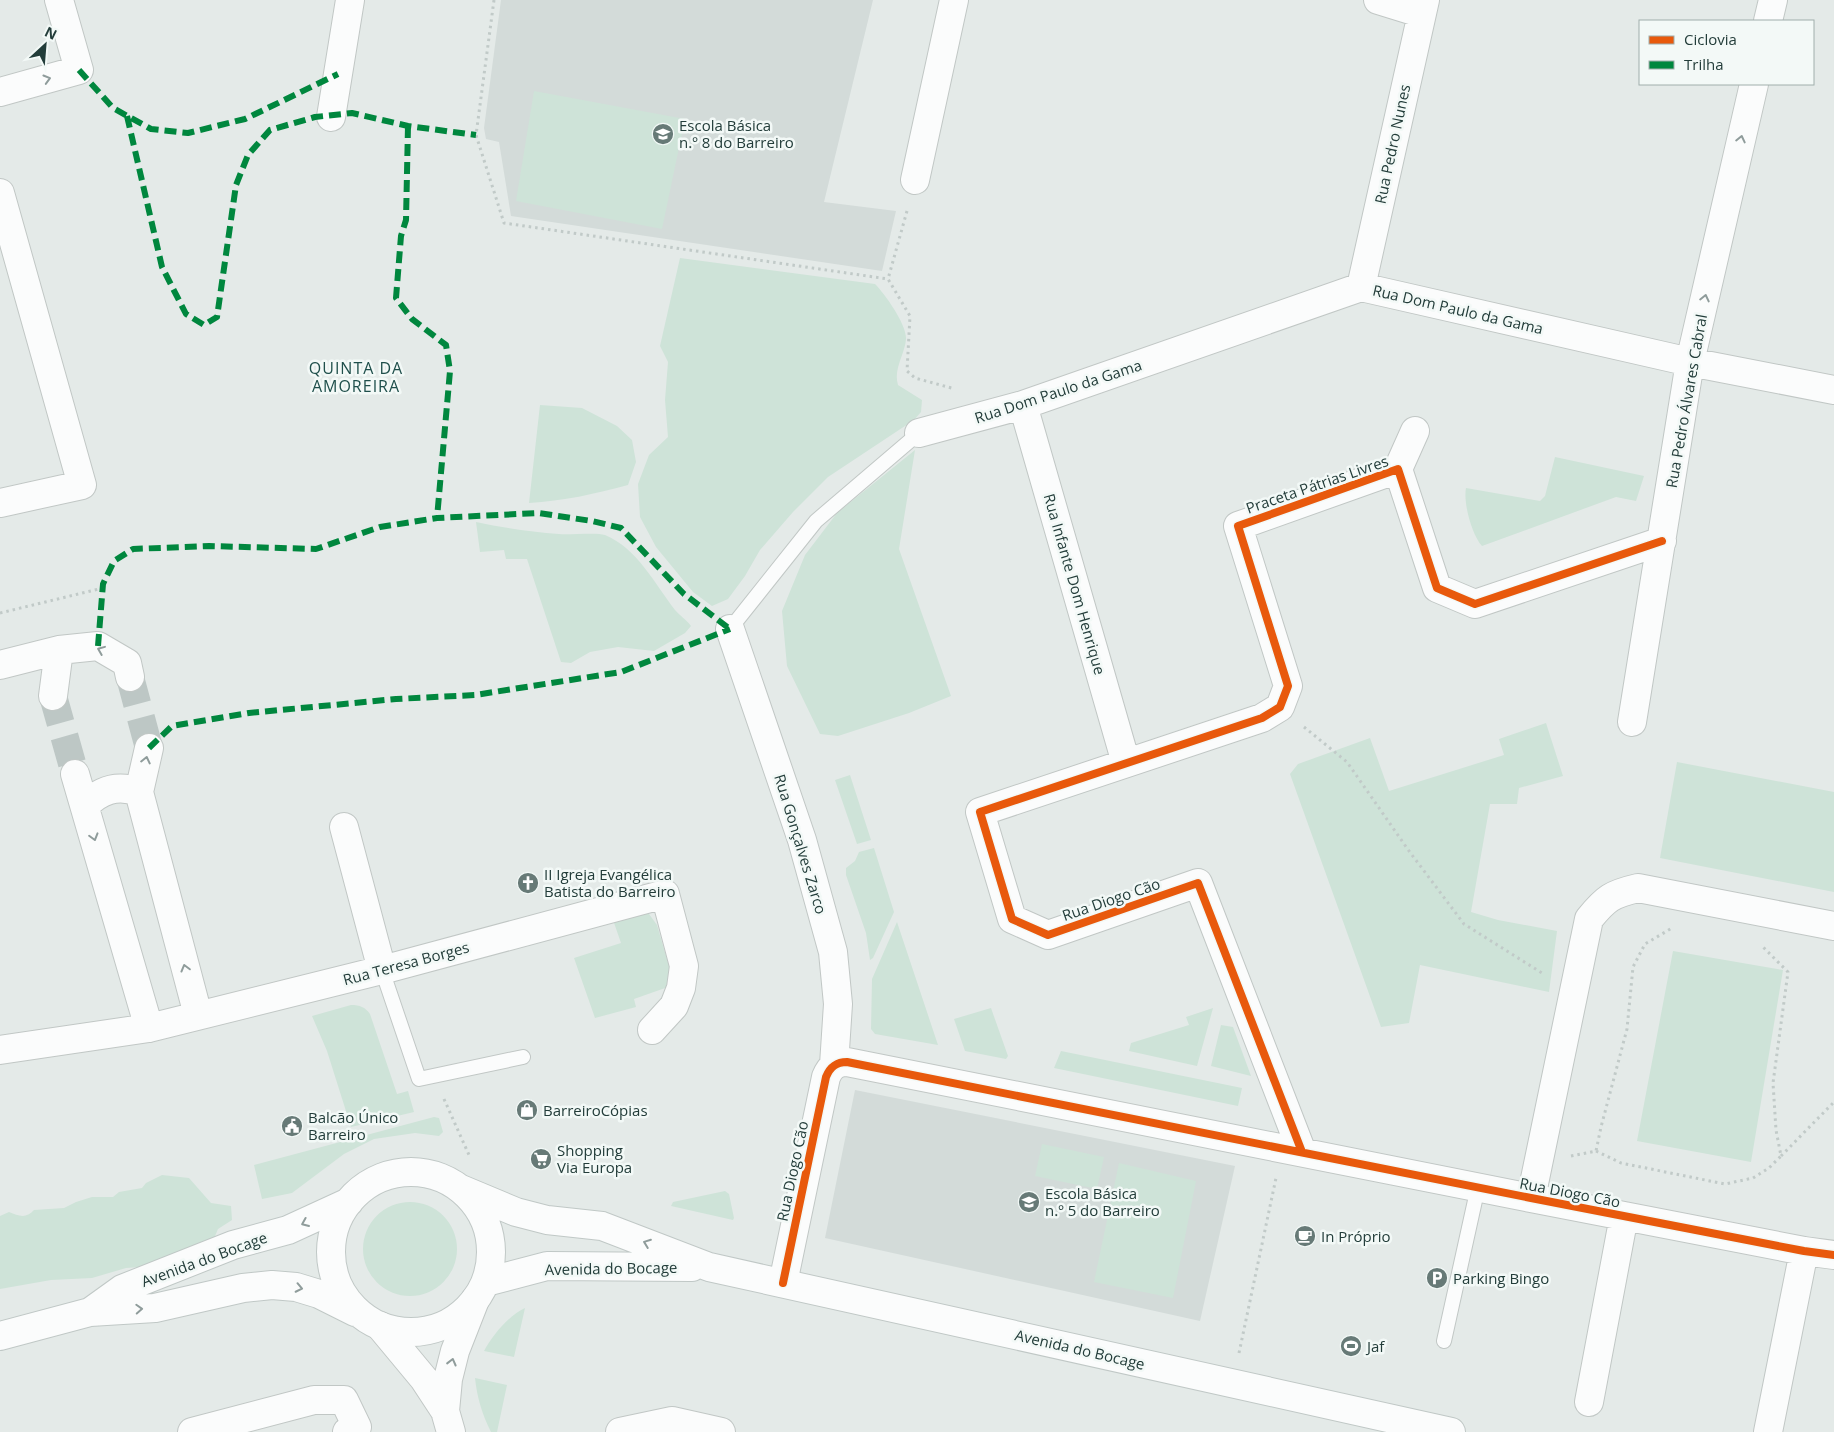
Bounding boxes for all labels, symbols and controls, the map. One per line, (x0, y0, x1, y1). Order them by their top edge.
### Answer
north arrow (20, 20, 70, 70)
legend (1639, 20, 1814, 85)
text: N (42, 22, 60, 44)
text: Ciclovia (1684, 29, 1737, 49)
text: Trilha (1684, 54, 1724, 74)
one-way arrow (42, 74, 51, 85)
street label: Rua Pedro Nunes (1370, 82, 1414, 206)
place label: Escola Básica n.º 8 do Barreiro (679, 115, 794, 152)
school or university icon: Escola Básica n.º 8 do Barreiro (651, 122, 675, 146)
one-way arrow (1735, 135, 1746, 144)
street label: Rua Dom Paulo da Gama (1371, 280, 1545, 338)
one-way arrow (1699, 293, 1710, 302)
street label: Rua Pedro Álvares Cabral (1661, 312, 1711, 490)
street label: Rua Dom Paulo da Gama (972, 355, 1144, 427)
district label: QUINTA DA AMOREIRA (309, 357, 403, 397)
street label: Praceta Pátrias Livres (1243, 450, 1391, 518)
street label: Rua Infante Dom Henrique (1040, 491, 1110, 677)
one-way arrow (98, 646, 106, 656)
one-way arrow (140, 756, 151, 765)
street label: Rua Gonçalves Zarco (770, 772, 832, 916)
one-way arrow (88, 833, 98, 841)
place label: II Igreja Evangélica Batista do Barreiro (544, 864, 676, 901)
church icon: II Igreja Evangélica Batista do Barreiro (516, 871, 540, 895)
street label: Rua Diogo Cão (1059, 873, 1163, 925)
street label: Rua Teresa Borges (341, 937, 471, 989)
one-way arrow (180, 964, 191, 973)
shop icon: BarreiroCópias (515, 1098, 539, 1122)
place label: BarreiroCópias (543, 1100, 648, 1120)
place label: Balcão Único Barreiro (308, 1107, 398, 1144)
public building icon: Balcão Único Barreiro (280, 1114, 304, 1138)
street label: Rua Diogo Cão (772, 1119, 812, 1223)
place label: Shopping Via Europa (557, 1140, 632, 1177)
supermarket icon: Shopping Via Europa (529, 1147, 553, 1171)
street label: Rua Diogo Cão (1518, 1172, 1622, 1212)
place label: Escola Básica n.º 5 do Barreiro (1045, 1183, 1160, 1220)
school or university icon: Escola Básica n.º 5 do Barreiro (1017, 1190, 1041, 1214)
one-way arrow (301, 1216, 310, 1227)
cafe icon: In Próprio (1293, 1224, 1317, 1248)
place label: In Próprio (1321, 1226, 1391, 1246)
street label: Avenida do Bocage (138, 1227, 270, 1291)
one-way arrow (643, 1239, 652, 1249)
street label: Avenida do Bocage (544, 1257, 678, 1279)
parking icon: Parking Bingo (1425, 1266, 1449, 1290)
place label: Parking Bingo (1453, 1268, 1549, 1288)
one-way arrow (294, 1282, 303, 1293)
one-way arrow (135, 1304, 143, 1315)
street label: Avenida do Bocage (1013, 1324, 1147, 1374)
sports icon: Jaf (1339, 1334, 1363, 1358)
place label: Jaf (1365, 1336, 1385, 1356)
one-way arrow (446, 1358, 457, 1367)

